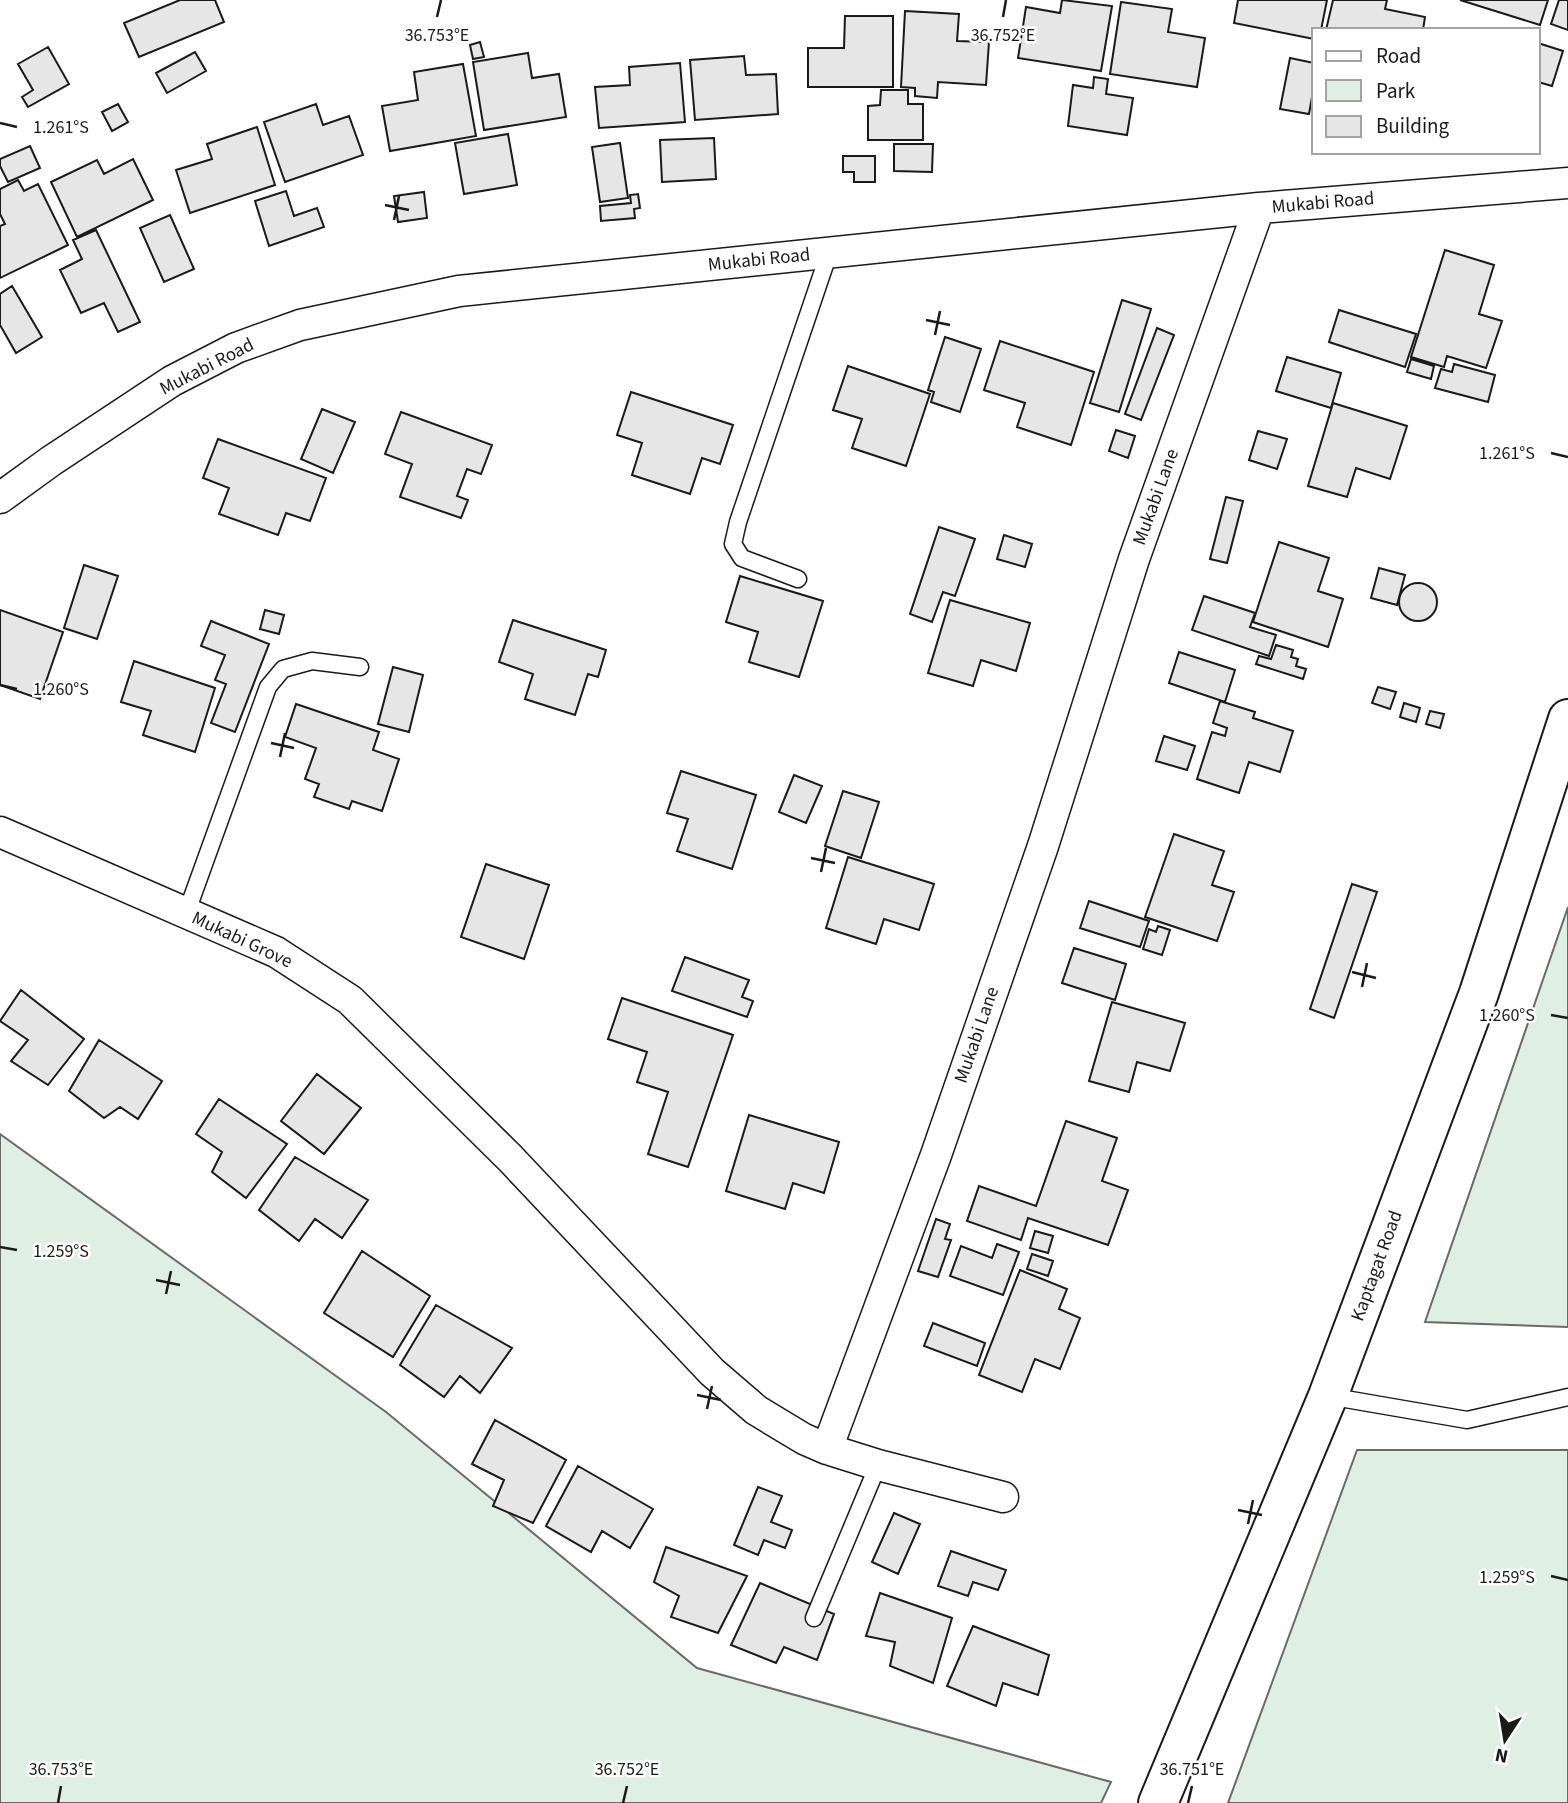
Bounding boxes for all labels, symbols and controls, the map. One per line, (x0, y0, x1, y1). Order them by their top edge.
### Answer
text: 36.753°E (405, 23, 469, 48)
text: 36.752°E (971, 23, 1035, 48)
legend (1312, 28, 1540, 154)
text: Road (1376, 41, 1421, 71)
text: Park (1376, 76, 1416, 106)
text: Building (1376, 111, 1450, 141)
text: 1.261°S (33, 115, 89, 140)
street label: Mukabi Road (1271, 185, 1375, 221)
street label: Mukabi Road (707, 241, 811, 279)
street label: Mukabi Road (155, 332, 259, 402)
text: 1.261°S (1479, 441, 1535, 466)
street label: Mukabi Lane (1126, 445, 1186, 549)
text: 1.260°S (33, 677, 89, 702)
street label: Mukabi Grove (187, 905, 297, 975)
street label: Mukabi Lane (948, 983, 1006, 1087)
text: 1.260°S (1479, 1003, 1535, 1028)
street label: Kaptagat Road (1344, 1207, 1410, 1325)
text: 1.259°S (33, 1239, 89, 1264)
text: 1.259°S (1479, 1565, 1535, 1590)
north arrow (1470, 1705, 1540, 1775)
text: N (1493, 1741, 1511, 1770)
text: 36.753°E (29, 1757, 93, 1782)
text: 36.752°E (595, 1757, 659, 1782)
text: 36.751°E (1160, 1757, 1224, 1782)

